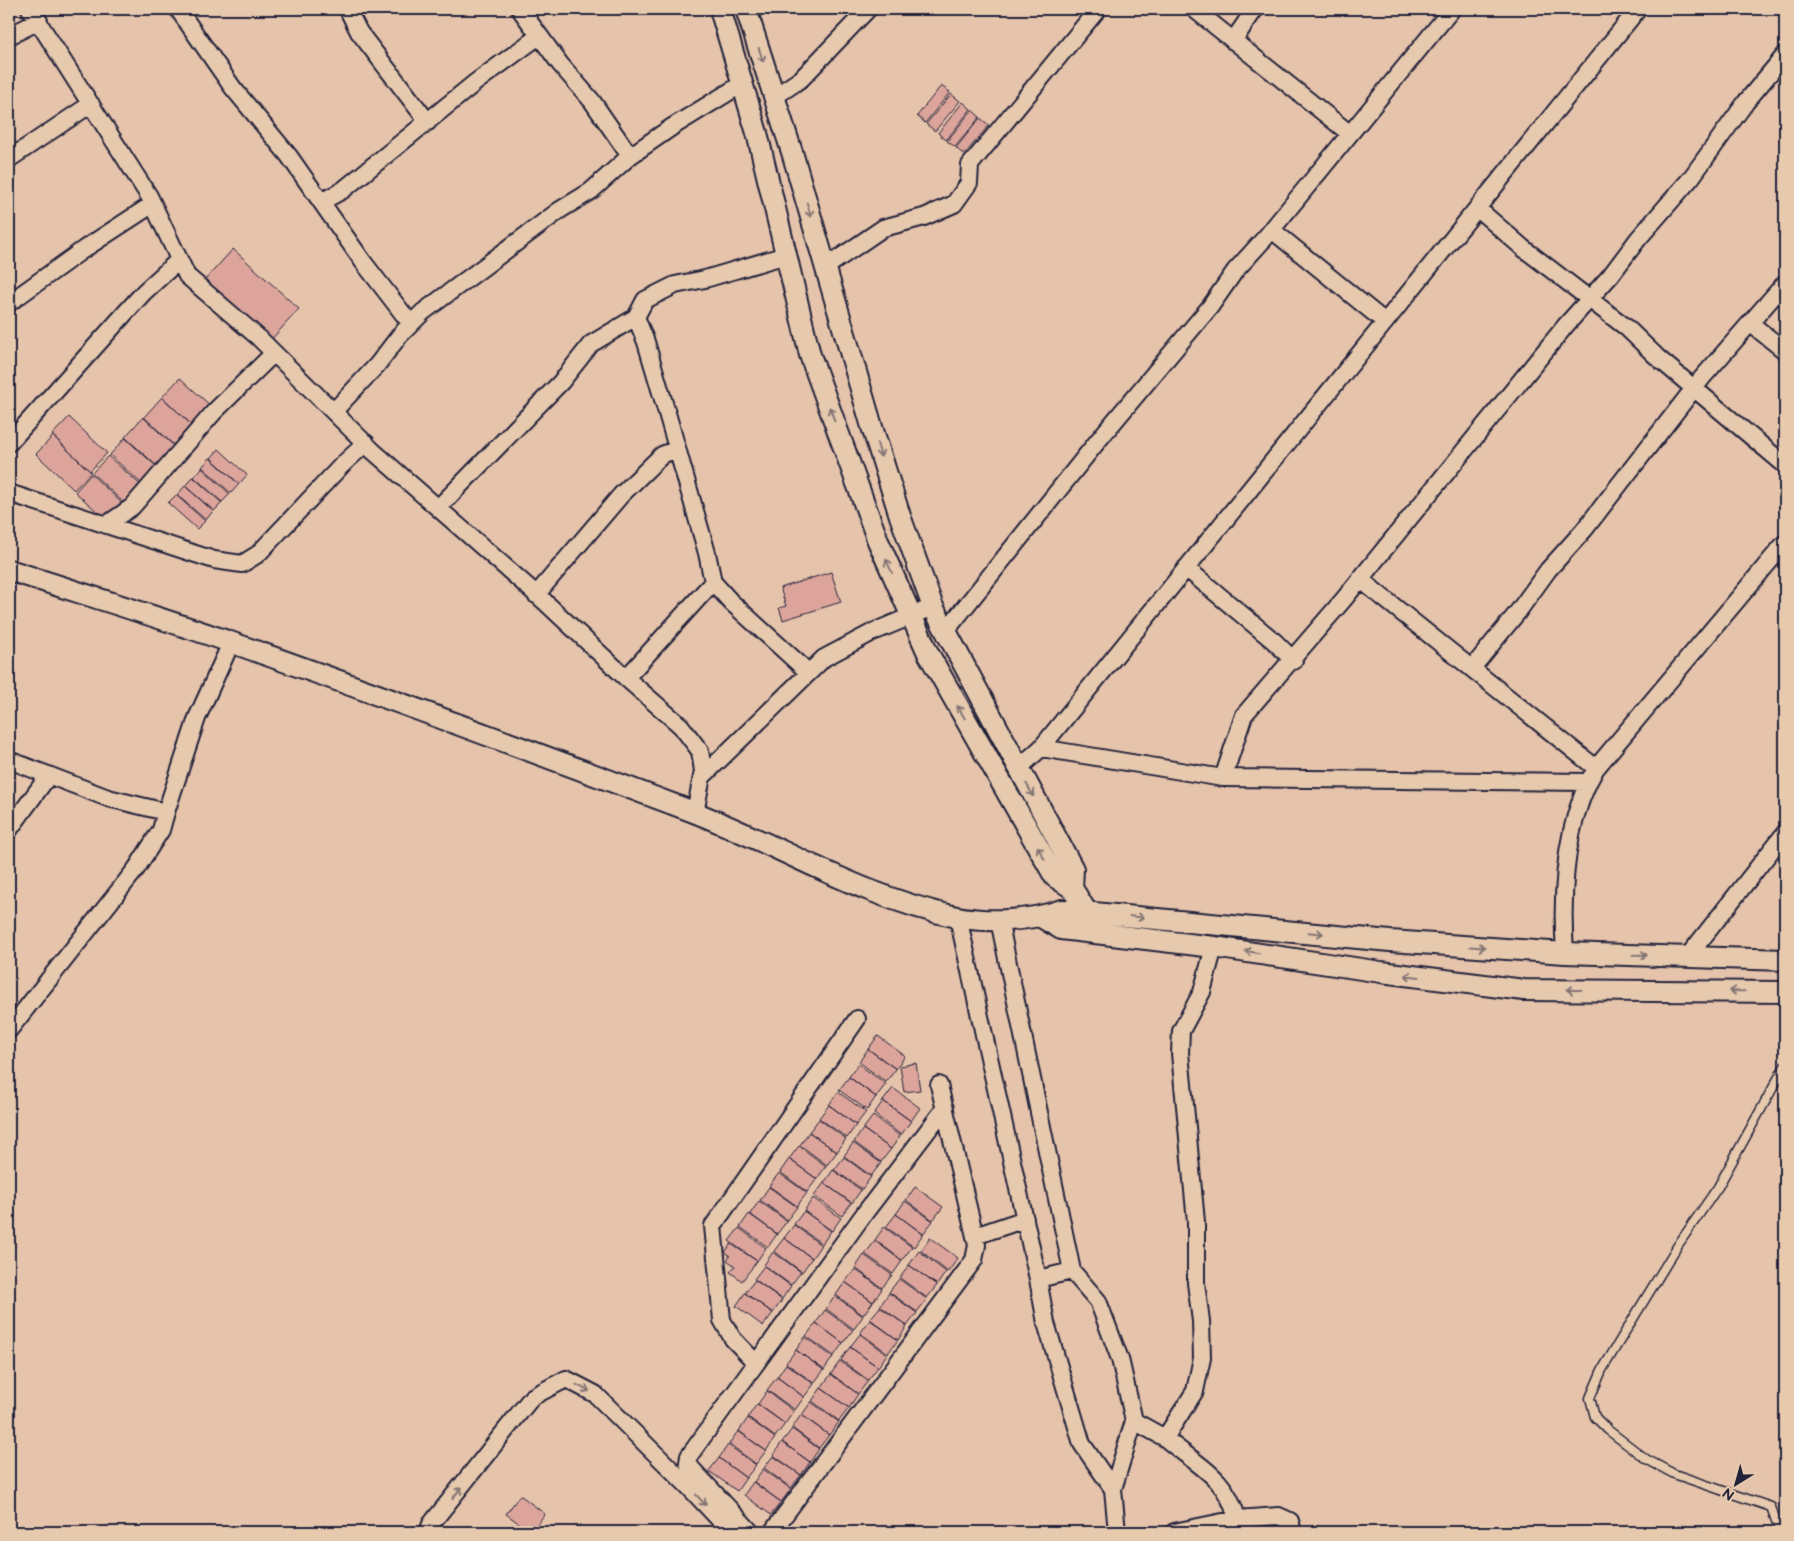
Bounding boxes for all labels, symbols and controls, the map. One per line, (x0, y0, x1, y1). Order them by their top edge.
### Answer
one-way arrow (756, 47, 766, 63)
one-way arrow (805, 202, 814, 218)
one-way arrow (827, 407, 836, 422)
one-way arrow (875, 442, 885, 458)
one-way arrow (884, 559, 894, 574)
one-way arrow (956, 704, 966, 719)
one-way arrow (1025, 782, 1035, 796)
one-way arrow (1036, 846, 1045, 861)
one-way arrow (1129, 912, 1145, 922)
one-way arrow (1308, 928, 1324, 938)
one-way arrow (1470, 942, 1486, 952)
one-way arrow (1244, 947, 1260, 957)
one-way arrow (1632, 950, 1648, 959)
one-way arrow (1405, 971, 1421, 981)
one-way arrow (1566, 985, 1582, 995)
one-way arrow (1729, 987, 1745, 996)
one-way arrow (576, 1383, 591, 1393)
north arrow (1712, 1458, 1762, 1508)
text: N (1719, 1484, 1738, 1504)
one-way arrow (451, 1487, 462, 1500)
one-way arrow (695, 1493, 707, 1506)

